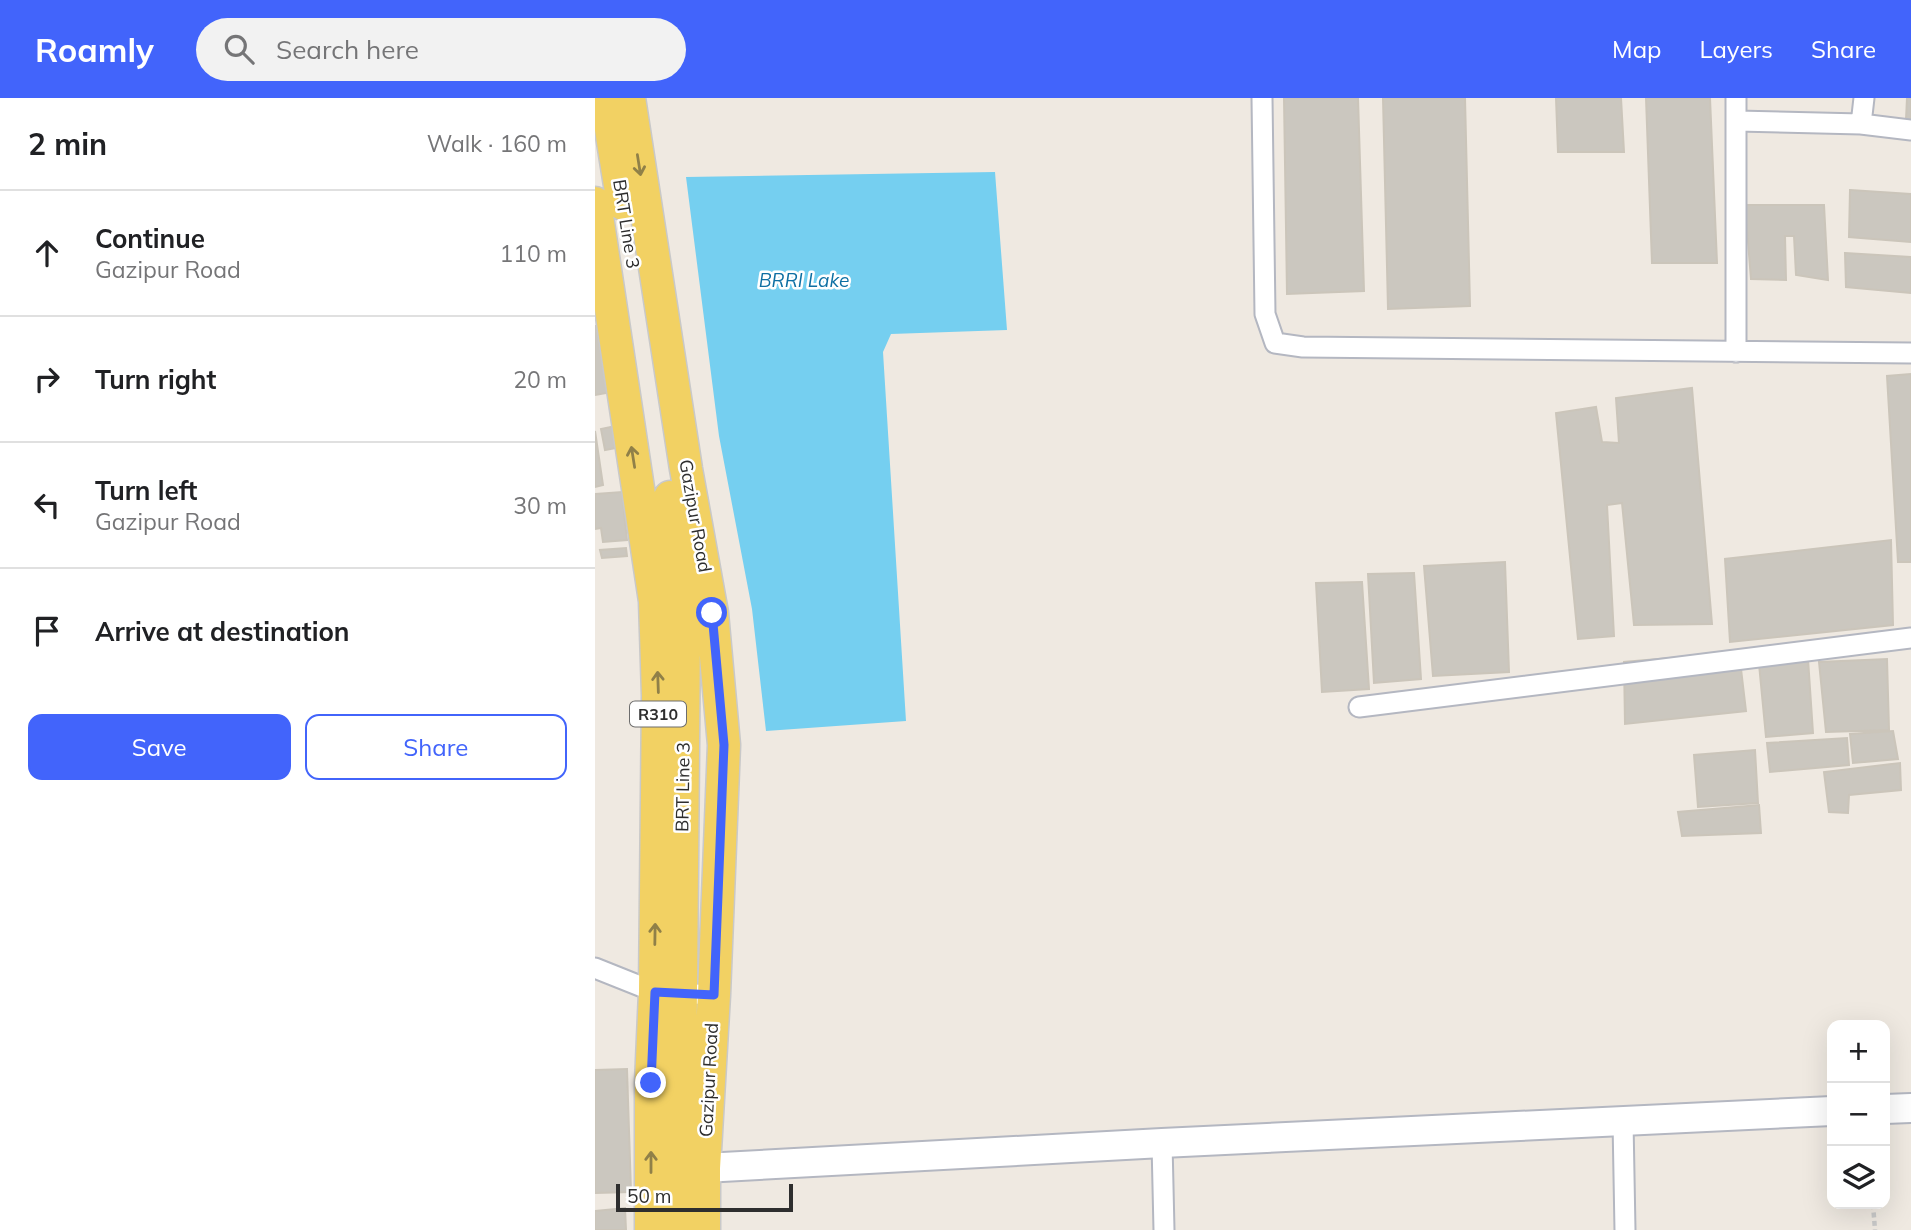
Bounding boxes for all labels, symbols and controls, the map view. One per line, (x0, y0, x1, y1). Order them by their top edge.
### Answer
search box (196, 18, 686, 81)
text: Roamly (35, 29, 154, 70)
icon: search (220, 30, 258, 68)
text: Search here (276, 33, 419, 66)
text: Map (1612, 34, 1661, 64)
text: Layers (1699, 34, 1773, 64)
text: Share (1811, 34, 1876, 64)
text: 2 min (28, 125, 107, 163)
text: Walk · 160 m (427, 129, 567, 158)
one-way arrow (633, 154, 646, 176)
street label: BRT Line 3 (608, 178, 645, 270)
text: Continue (95, 222, 205, 255)
icon: ahead (28, 234, 66, 272)
text: 110 m (499, 239, 567, 268)
text: Gazipur Road (95, 255, 241, 284)
water label: BRRI Lake (759, 268, 849, 292)
icon: right (28, 360, 66, 398)
text: Turn right (95, 363, 216, 396)
text: 20 m (513, 365, 567, 394)
one-way arrow (626, 446, 639, 468)
street label: Gazipur Road (674, 458, 717, 574)
text: Turn left (95, 474, 197, 507)
icon: left (28, 486, 66, 524)
text: 30 m (513, 491, 567, 520)
text: Gazipur Road (95, 507, 241, 536)
route start (696, 597, 727, 628)
icon: arrive (28, 612, 66, 650)
text: Arrive at destination (95, 615, 350, 648)
one-way arrow (651, 671, 664, 694)
road number: R310 (630, 702, 686, 726)
button: Save (28, 714, 291, 780)
button: Share (305, 714, 567, 780)
street label: BRT Line 3 (670, 742, 695, 832)
one-way arrow (649, 923, 662, 946)
map controls (1827, 1020, 1890, 1209)
button: + (1827, 1020, 1890, 1083)
street label: Gazipur Road (694, 1022, 723, 1138)
route end (635, 1067, 666, 1098)
button: − (1827, 1083, 1890, 1146)
button: layers (1827, 1146, 1890, 1209)
one-way arrow (644, 1151, 658, 1174)
scale bar (616, 1181, 793, 1213)
text: 50 m (627, 1184, 671, 1208)

